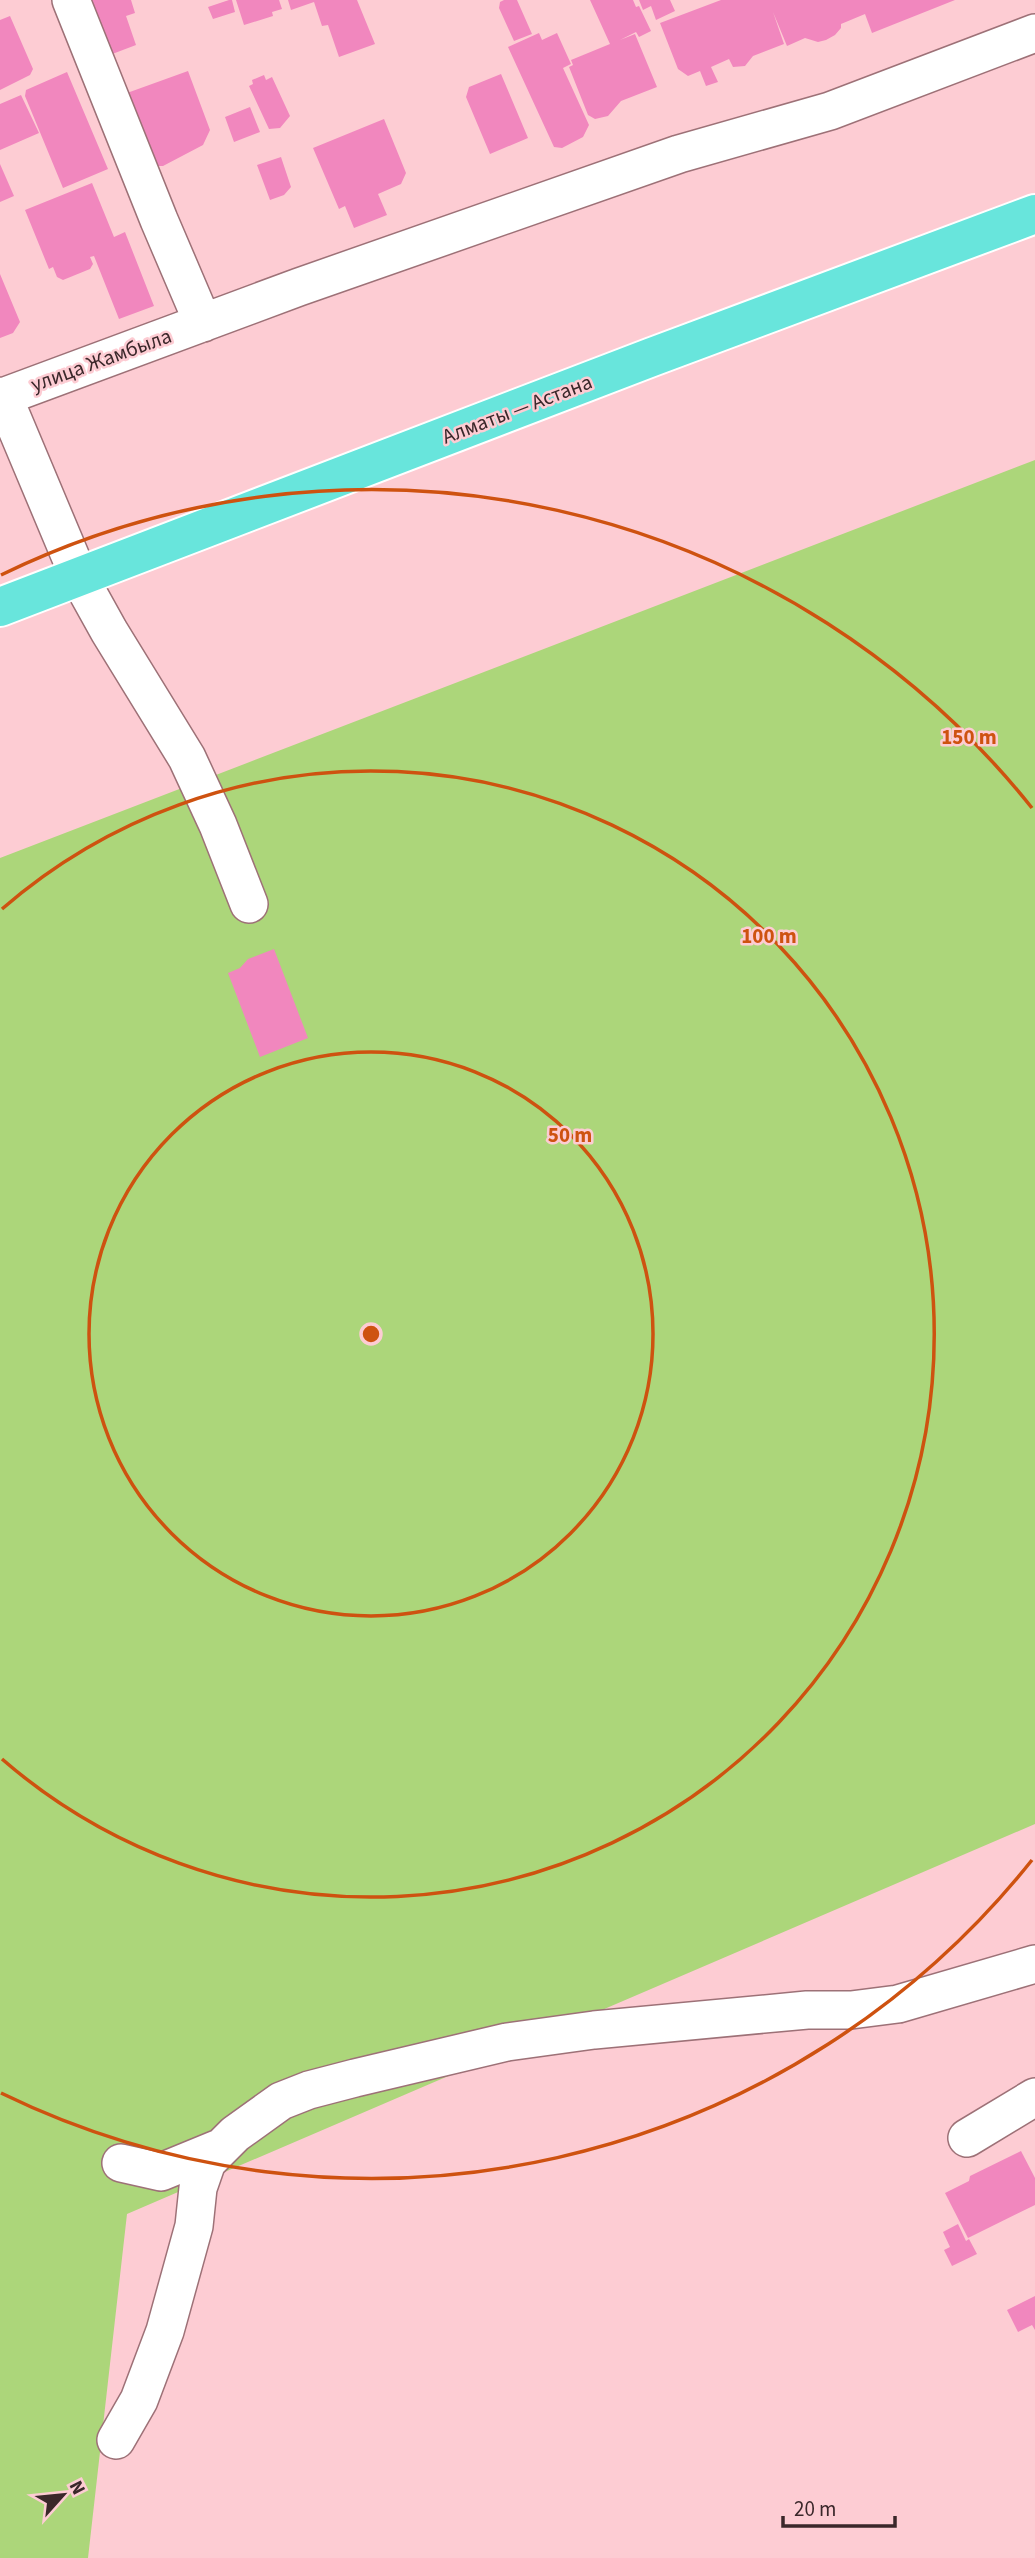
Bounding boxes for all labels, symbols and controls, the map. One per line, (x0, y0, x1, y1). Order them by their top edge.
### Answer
street label: улица Жамбыла (26, 321, 176, 399)
street label: Алматы — Астана (438, 367, 596, 451)
text: 150 m (941, 722, 997, 752)
text: 100 m (741, 921, 797, 951)
text: 50 m (548, 1120, 592, 1150)
centre of rings (359, 1322, 383, 1346)
north arrow (28, 2460, 98, 2530)
text: N (62, 2476, 92, 2500)
scale bar (783, 2484, 895, 2528)
text: 20 m (794, 2494, 836, 2524)

